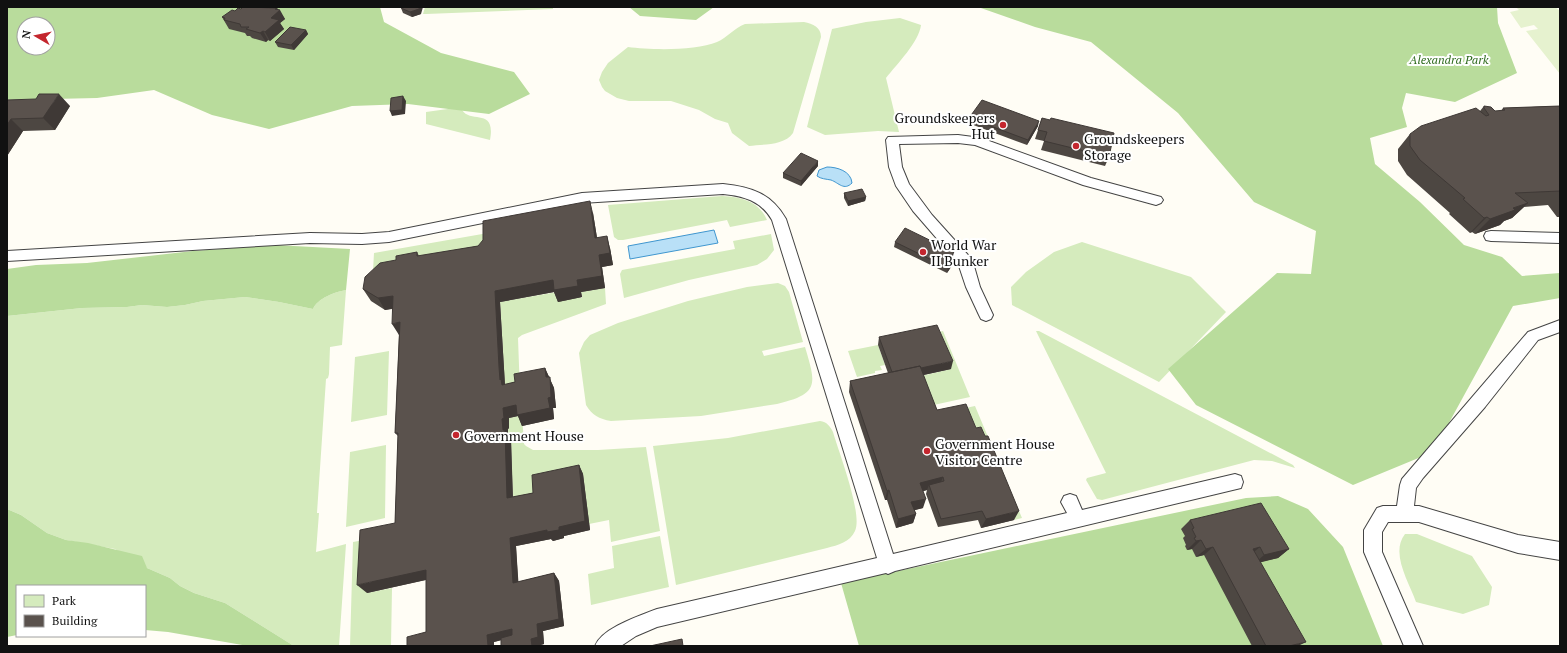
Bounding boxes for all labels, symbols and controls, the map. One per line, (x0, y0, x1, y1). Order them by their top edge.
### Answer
north arrow (16, 16, 56, 56)
text: N (19, 29, 34, 40)
park label: Alexandra Park (1408, 52, 1489, 67)
place label: Groundskeepers Hut (895, 108, 996, 143)
marker: Groundskeepers Hut (998, 120, 1008, 130)
place label: Groundskeepers Storage (1084, 129, 1184, 164)
marker: Groundskeepers Storage (1071, 141, 1081, 151)
place label: World War II Bunker (931, 235, 997, 270)
marker: World War II Bunker (918, 247, 928, 257)
place label: Government House (464, 426, 584, 445)
marker: Government House (451, 430, 461, 440)
place label: Government House Visitor Centre (935, 434, 1055, 469)
marker: Government House Visitor Centre (922, 446, 932, 456)
legend (16, 585, 146, 637)
text: Park (52, 593, 77, 608)
text: Building (52, 613, 98, 628)

